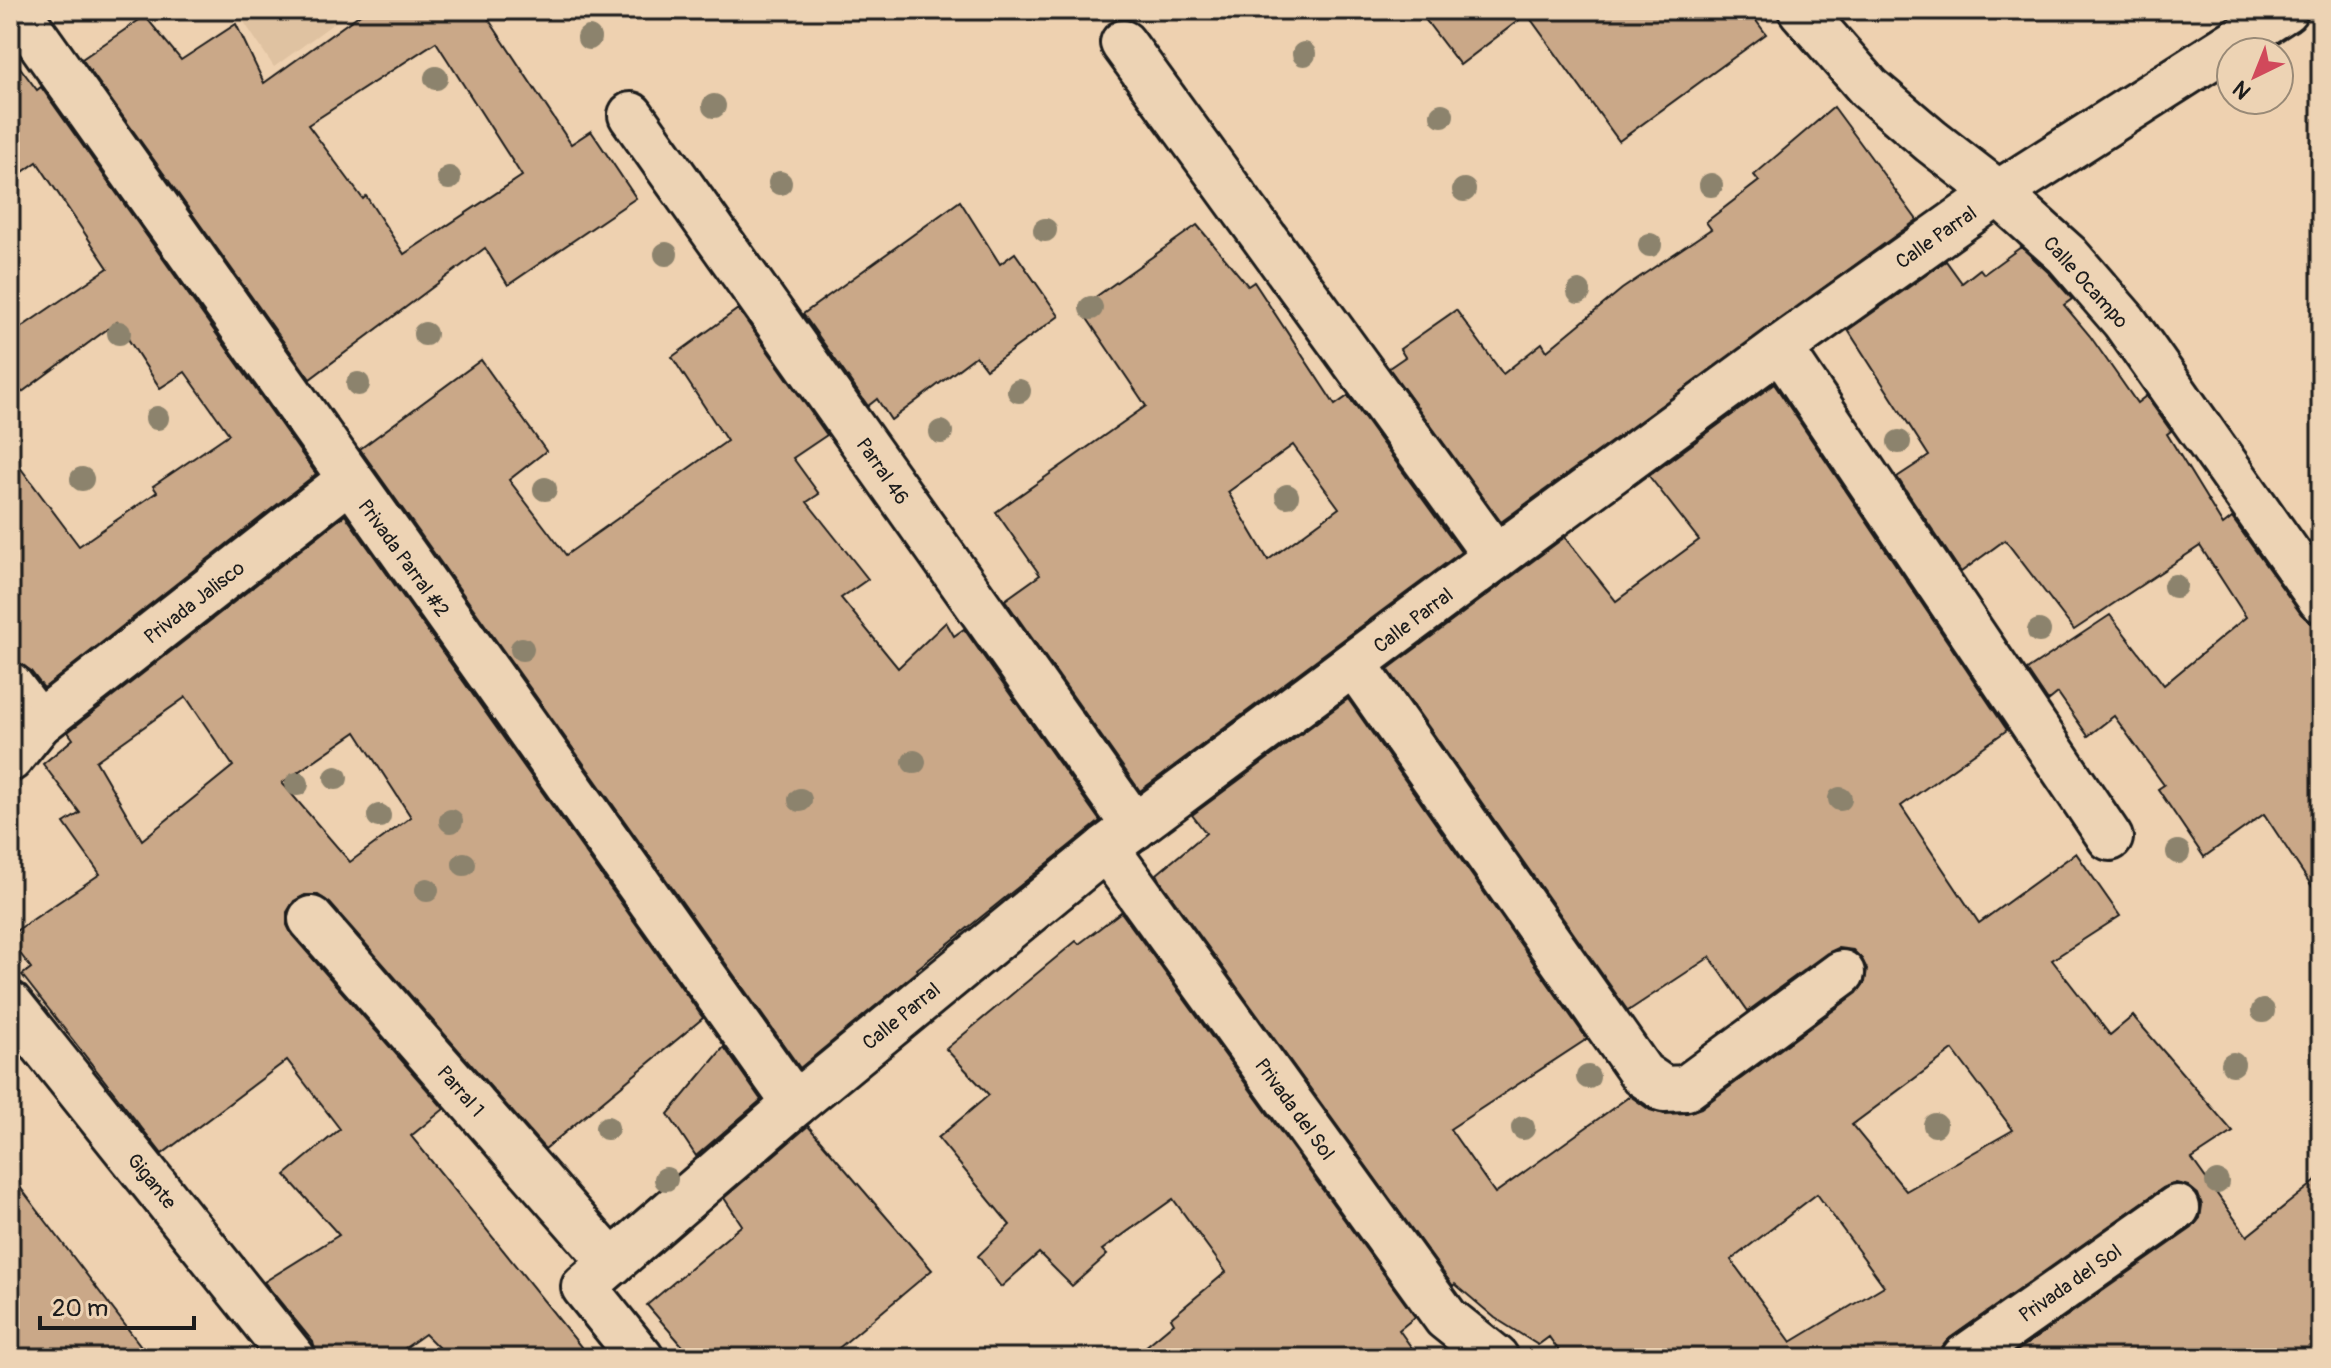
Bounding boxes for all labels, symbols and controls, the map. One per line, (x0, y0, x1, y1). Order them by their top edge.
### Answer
north arrow (2215, 36, 2295, 116)
text: N (2227, 74, 2257, 105)
street label: Calle Parral (1891, 200, 1982, 274)
street label: Calle Ocampo (2038, 231, 2134, 334)
street label: Parral 46 (851, 433, 914, 509)
street label: Privada Parral #2 (352, 494, 455, 622)
street label: Privada Jalisco (139, 555, 250, 649)
street label: Calle Parral (1369, 582, 1458, 658)
street label: Calle Parral (857, 977, 945, 1055)
street label: Privada del Sol (1249, 1053, 1340, 1165)
street label: Parral 1 (431, 1060, 490, 1122)
street label: Gigante (122, 1148, 182, 1214)
street label: Privada del Sol (2014, 1239, 2127, 1328)
scale bar (40, 1280, 194, 1330)
text: 20 m (52, 1294, 108, 1323)

